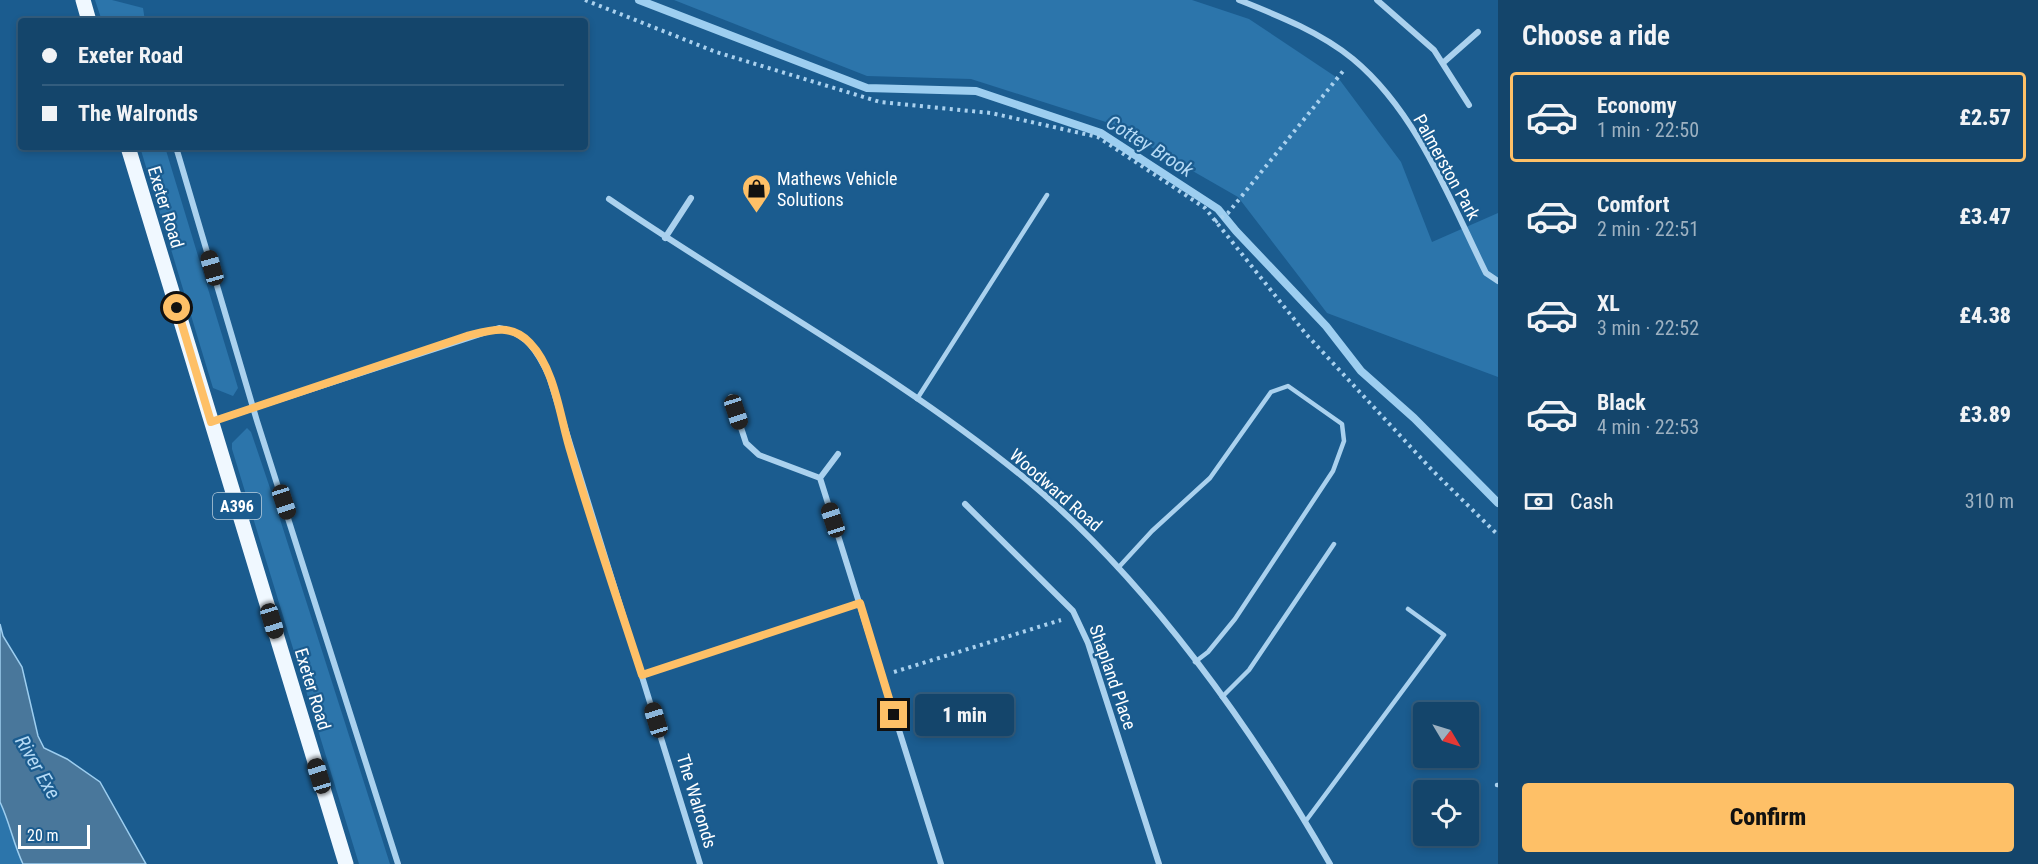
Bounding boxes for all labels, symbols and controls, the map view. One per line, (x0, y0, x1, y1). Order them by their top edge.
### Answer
text: Choose a ride (1522, 20, 1670, 52)
text: Exeter Road (78, 43, 183, 68)
icon: car (1525, 90, 1579, 144)
text: Economy (1597, 93, 1677, 118)
text: The Walronds (78, 101, 198, 126)
text: £2.57 (1959, 105, 2011, 130)
water label: Cottey Brook (1102, 110, 1199, 183)
street label: Palmerston Park (1409, 111, 1485, 223)
text: 1 min · 22:50 (1597, 118, 1699, 142)
street label: Exeter Road (144, 163, 188, 251)
place label: Mathews Vehicle Solutions (777, 168, 898, 210)
shop icon: Mathews Vehicle Solutions (740, 172, 772, 214)
icon: car (1525, 189, 1579, 243)
text: Comfort (1597, 192, 1670, 217)
text: £3.47 (1959, 204, 2011, 229)
text: 2 min · 22:51 (1597, 217, 1699, 241)
car (198, 248, 226, 288)
icon: car (1525, 288, 1579, 342)
text: XL (1597, 291, 1620, 316)
route start (163, 294, 190, 321)
text: £4.38 (1959, 303, 2011, 328)
text: 3 min · 22:52 (1597, 316, 1699, 340)
icon: car (1525, 387, 1579, 441)
text: Black (1597, 390, 1646, 415)
car (722, 392, 750, 432)
text: £3.89 (1959, 402, 2011, 427)
text: 4 min · 22:53 (1597, 415, 1699, 439)
street label: Woodward Road (1006, 444, 1106, 536)
car (270, 482, 298, 522)
icon: cash (1522, 485, 1555, 518)
text: Cash (1570, 489, 1614, 514)
text: 310 m (1965, 489, 2014, 513)
road number: A396 (213, 493, 261, 519)
car (819, 500, 847, 540)
car (258, 601, 286, 641)
street label: Shapland Place (1085, 622, 1141, 732)
street label: Exeter Road (291, 645, 335, 733)
callout: 1 min (915, 694, 1014, 736)
car (642, 700, 670, 740)
route end (880, 701, 907, 728)
north arrow (1413, 702, 1479, 768)
map controls (1413, 702, 1479, 846)
text: 1 min (942, 703, 987, 727)
water label: River Exe (10, 731, 66, 803)
street label: The Walronds (673, 752, 721, 850)
car (305, 756, 333, 796)
button: locate (1413, 780, 1479, 846)
button: Confirm (1522, 783, 2014, 852)
scale bar (18, 822, 90, 850)
text: 20 m (27, 826, 59, 845)

